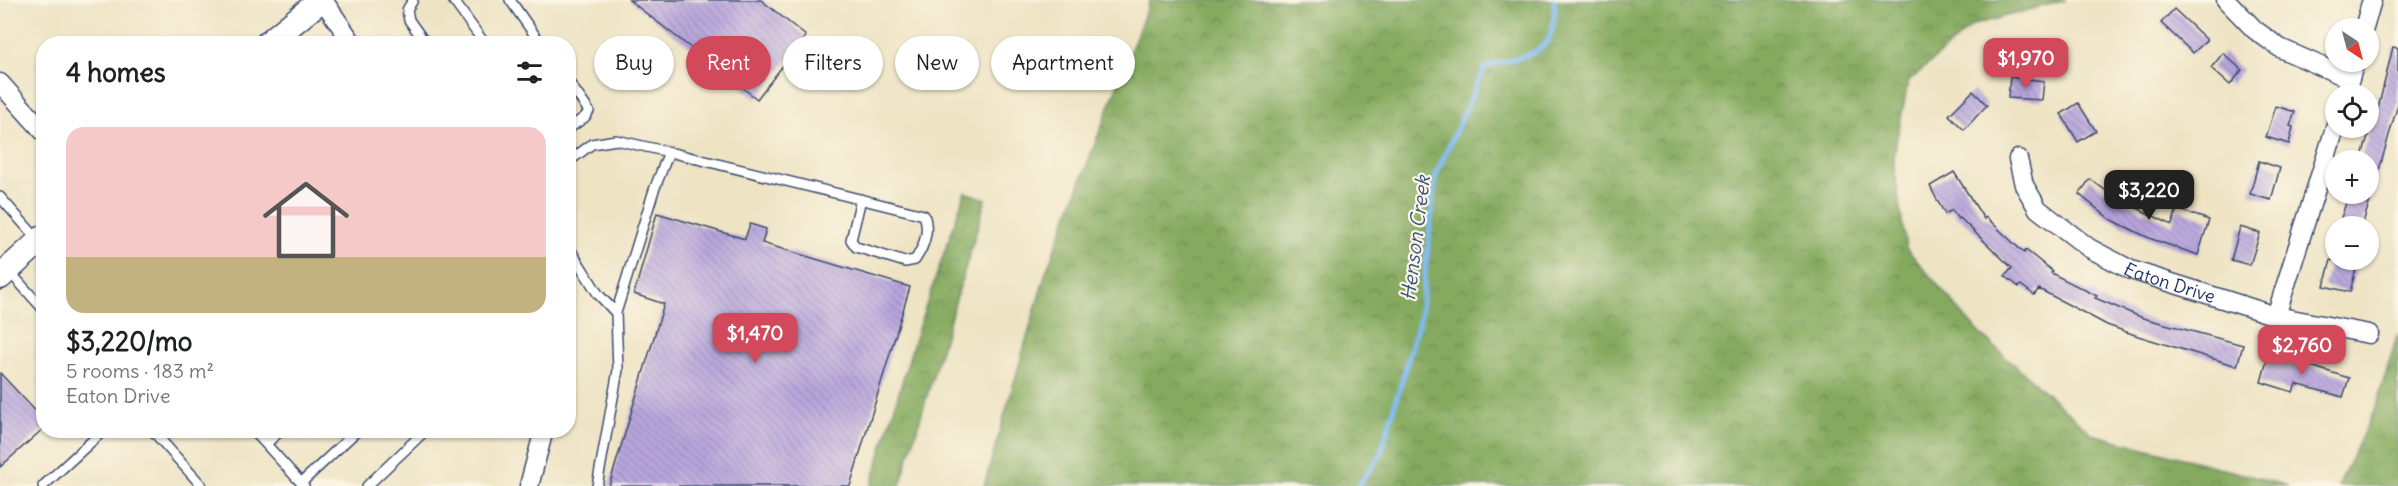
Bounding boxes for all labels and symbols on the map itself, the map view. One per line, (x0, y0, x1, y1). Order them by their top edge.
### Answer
north arrow (2325, 18, 2379, 72)
pin: $1,970 (1977, 38, 2075, 89)
pin: $3,220 (2100, 170, 2198, 221)
water label: Henson Creek (1395, 172, 1435, 302)
street label: Eaton Drive (2120, 257, 2218, 308)
pin: $1,470 (706, 313, 804, 364)
pin: $2,760 (2253, 325, 2351, 376)

